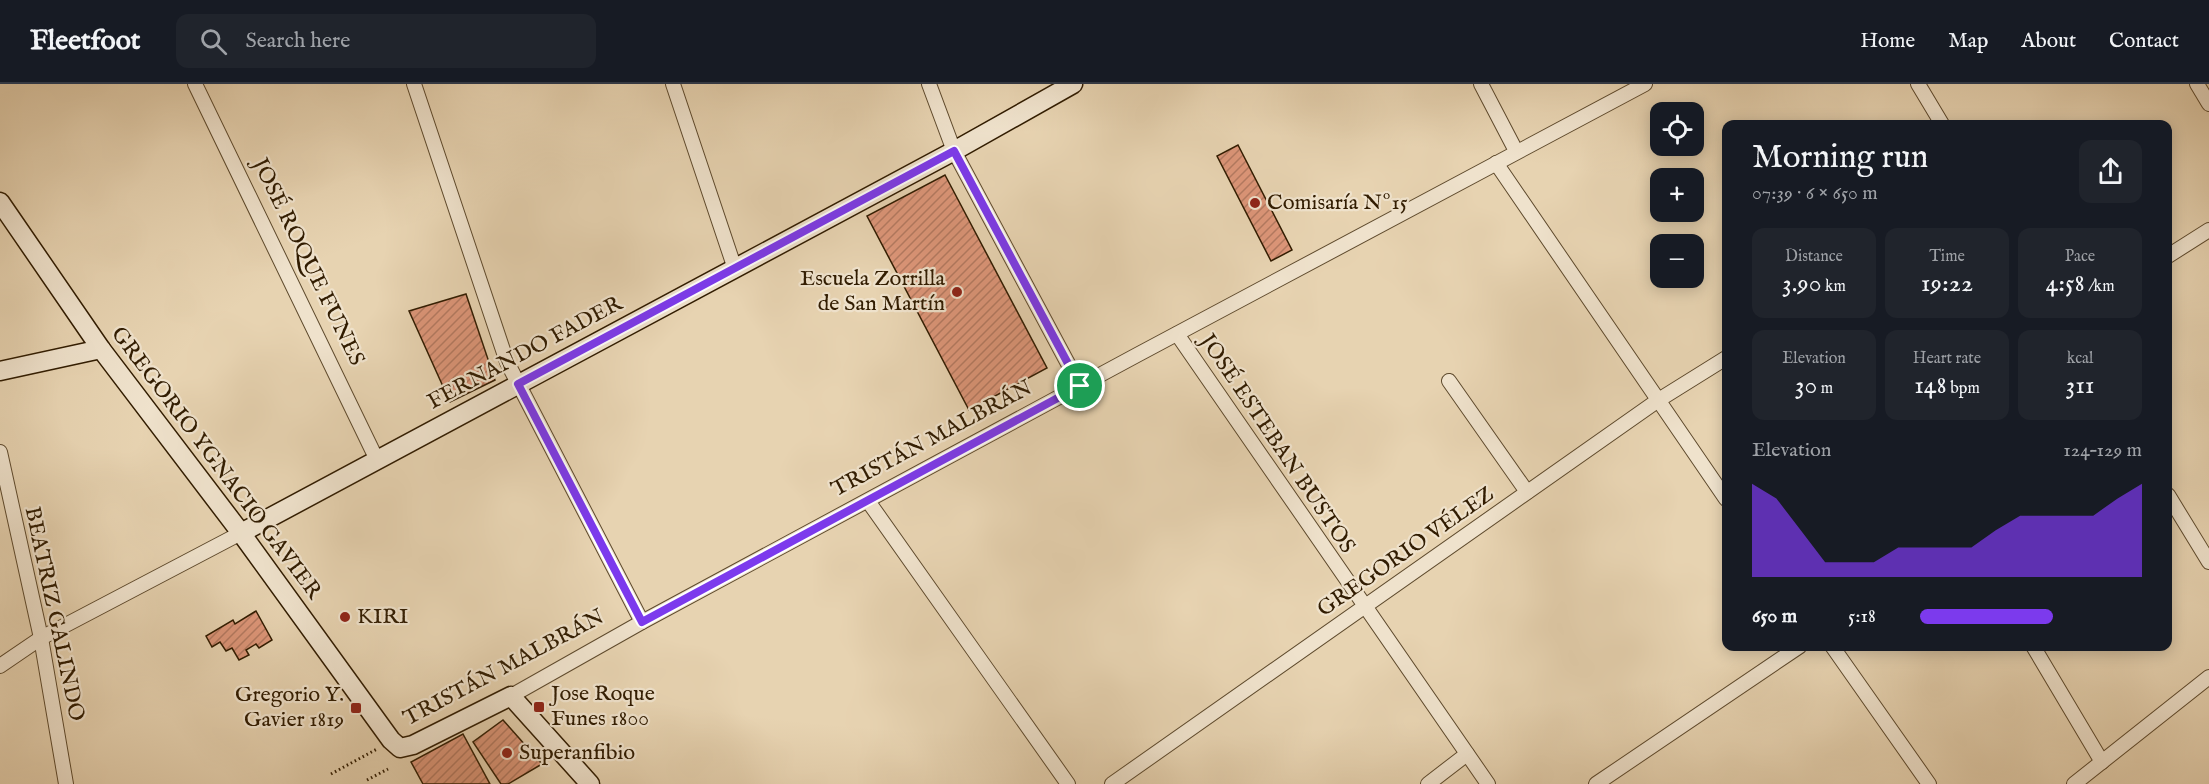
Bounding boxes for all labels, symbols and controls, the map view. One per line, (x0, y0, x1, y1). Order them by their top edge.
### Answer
search box (176, 14, 596, 68)
text: Fleetfoot (30, 24, 140, 59)
icon: search (197, 25, 230, 58)
text: Search here (245, 27, 350, 55)
text: Home (1860, 28, 1915, 55)
text: Map (1948, 28, 1988, 55)
text: About (2021, 28, 2076, 55)
text: Contact (2109, 28, 2179, 55)
map controls (1650, 102, 1704, 288)
button: locate (1650, 102, 1704, 156)
text: Morning run (1752, 137, 1928, 179)
button: share (2079, 140, 2142, 203)
street label: JOSÉ ROQUE FUNES (244, 151, 370, 370)
button: + (1650, 168, 1704, 222)
text: 07:39 · 6 × 650 m (1752, 181, 1878, 206)
place label: Comisaría Nº15 (1267, 189, 1408, 217)
marker: Comisaría Nº15 (1248, 196, 1262, 210)
button: − (1650, 234, 1704, 288)
text: Distance (1785, 247, 1843, 267)
text: Time (1929, 247, 1965, 267)
text: Pace (2065, 247, 2095, 267)
place label: Escuela Zorrilla de San Martín (800, 265, 945, 318)
text: 3.90 (1782, 267, 1821, 300)
text: 19:22 (1921, 267, 1973, 300)
text: 4:58 (2045, 267, 2085, 300)
text: km (1821, 277, 1846, 297)
text: /km (2085, 277, 2115, 297)
marker: Escuela Zorrilla de San Martín (950, 285, 964, 299)
street label: FERNANDO FADER (423, 289, 628, 416)
street label: GREGORIO YGNACIO GAVIER (104, 321, 328, 606)
street label: JOSÉ ESTEBAN BUSTOS (1191, 326, 1361, 559)
text: Elevation (1782, 349, 1846, 369)
text: Heart rate (1913, 349, 1981, 369)
text: kcal (2067, 349, 2093, 369)
pin (1054, 360, 1105, 411)
icon: arrive (1063, 369, 1096, 402)
text: 30 (1795, 369, 1817, 402)
text: 148 (1914, 369, 1947, 402)
text: 311 (2065, 369, 2095, 402)
street label: TRISTÁN MALBRÁN (827, 374, 1037, 504)
text: m (1817, 379, 1833, 399)
text: bpm (1947, 379, 1980, 399)
text: Elevation (1752, 438, 1831, 463)
text: 124–129 m (2063, 438, 2142, 463)
street label: GREGORIO VÉLEZ (1312, 480, 1500, 624)
street label: BEATRIZ GALINDO (18, 504, 90, 724)
place label: KIRI (357, 603, 408, 631)
street label: TRISTÁN MALBRÁN (399, 603, 609, 733)
text: 650 m (1752, 604, 1797, 629)
text: 5:18 (1848, 604, 1876, 629)
marker: KIRI (338, 610, 352, 624)
place label: Jose Roque Funes 1800 (548, 680, 655, 733)
place label: Gregorio Y. Gavier 1819 (235, 681, 344, 734)
marker: Jose Roque Funes 1800 (532, 700, 546, 714)
marker: Gregorio Y. Gavier 1819 (349, 701, 363, 715)
place label: Superanfibio (519, 739, 635, 767)
marker: Superanfibio (500, 746, 514, 760)

